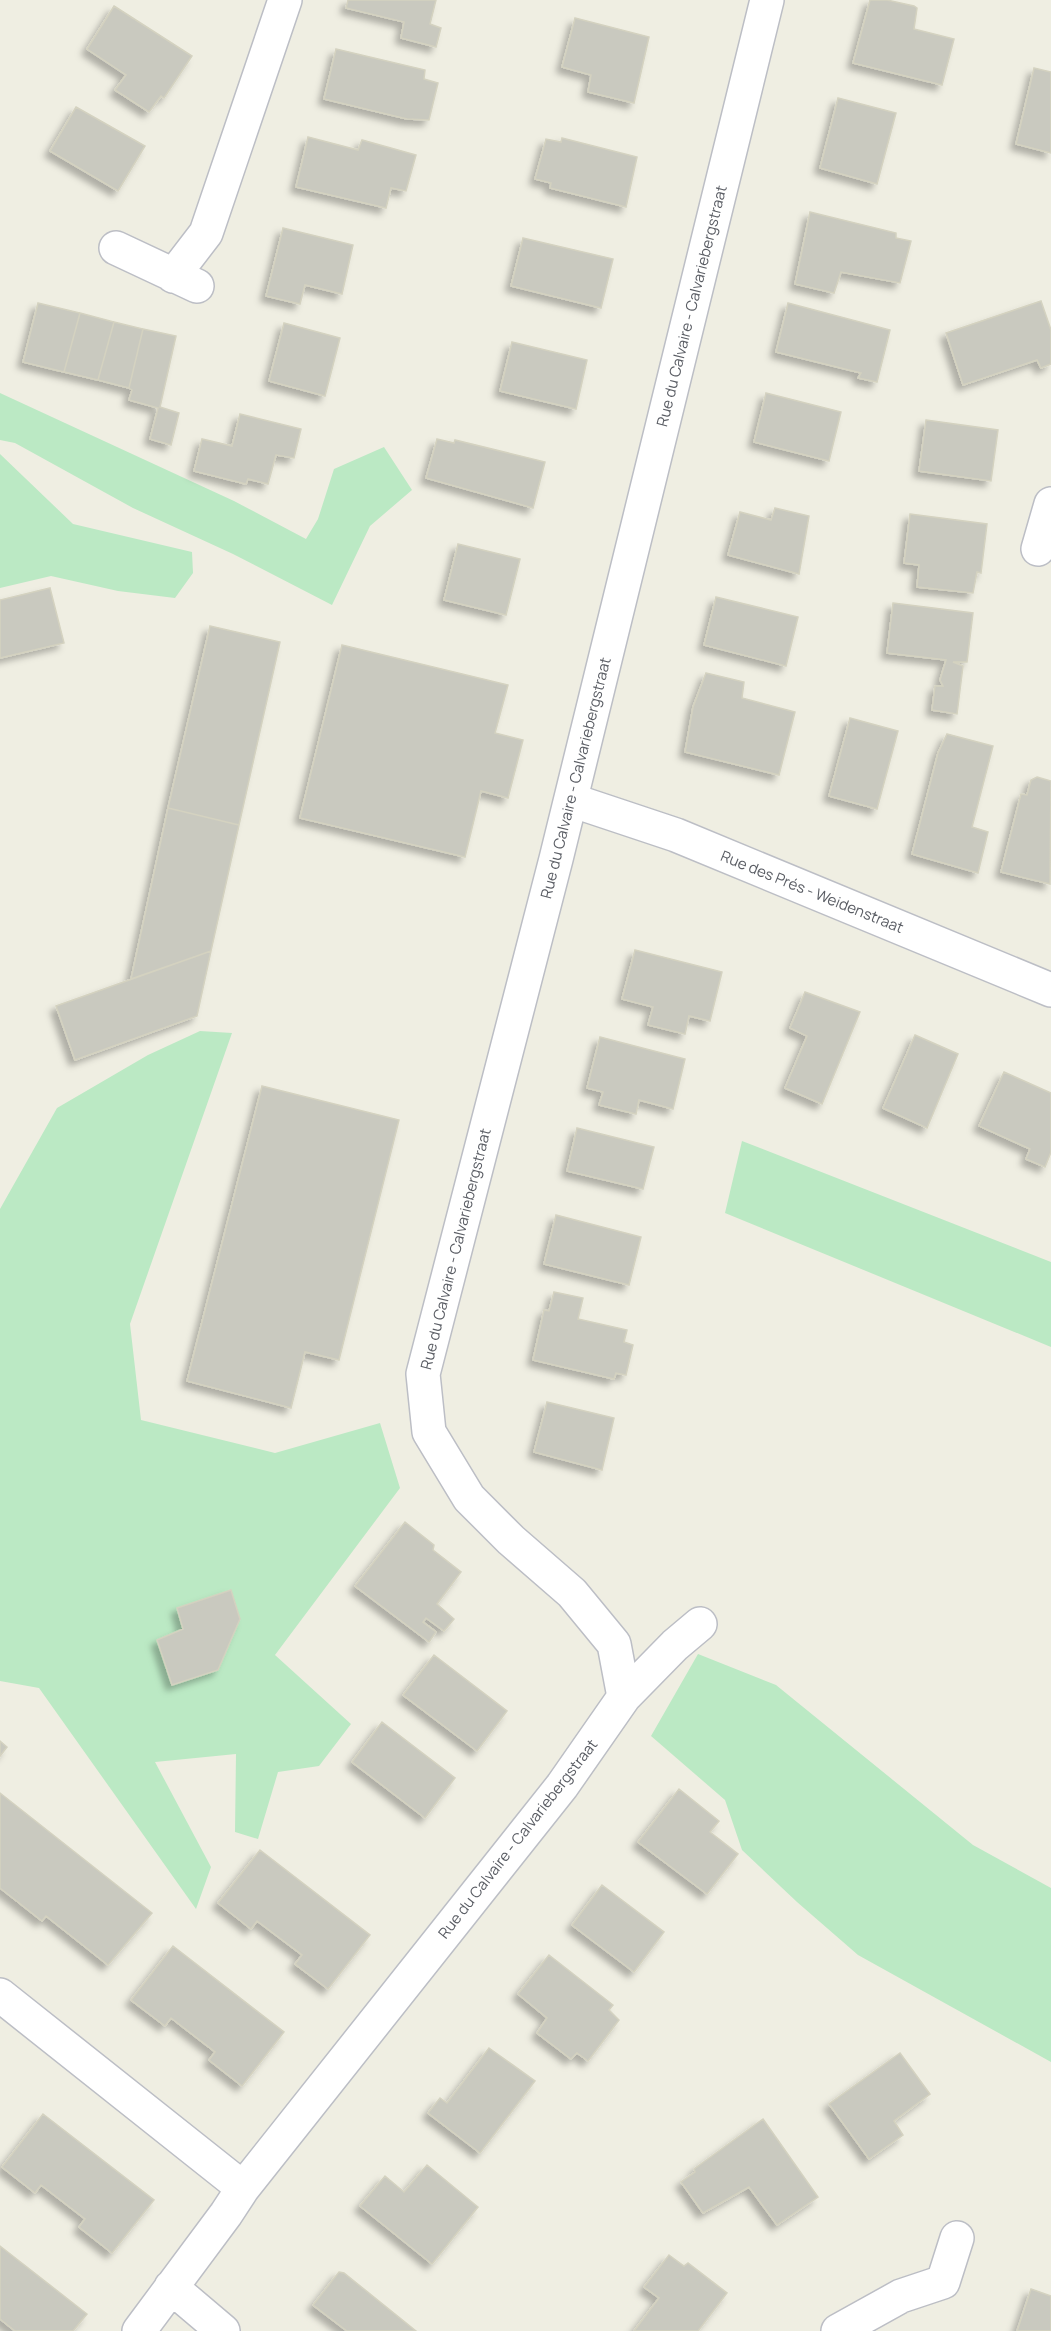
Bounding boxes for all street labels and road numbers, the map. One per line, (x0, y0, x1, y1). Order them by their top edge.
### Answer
street label: Rue du Calvaire - Calvariebergstraat (651, 183, 732, 429)
street label: Rue du Calvaire - Calvariebergstraat (535, 655, 616, 901)
street label: Rue des Prés - Weidenstraat (718, 845, 907, 938)
street label: Rue du Calvaire - Calvariebergstraat (415, 1126, 496, 1372)
street label: Rue du Calvaire - Calvariebergstraat (433, 1735, 602, 1943)

